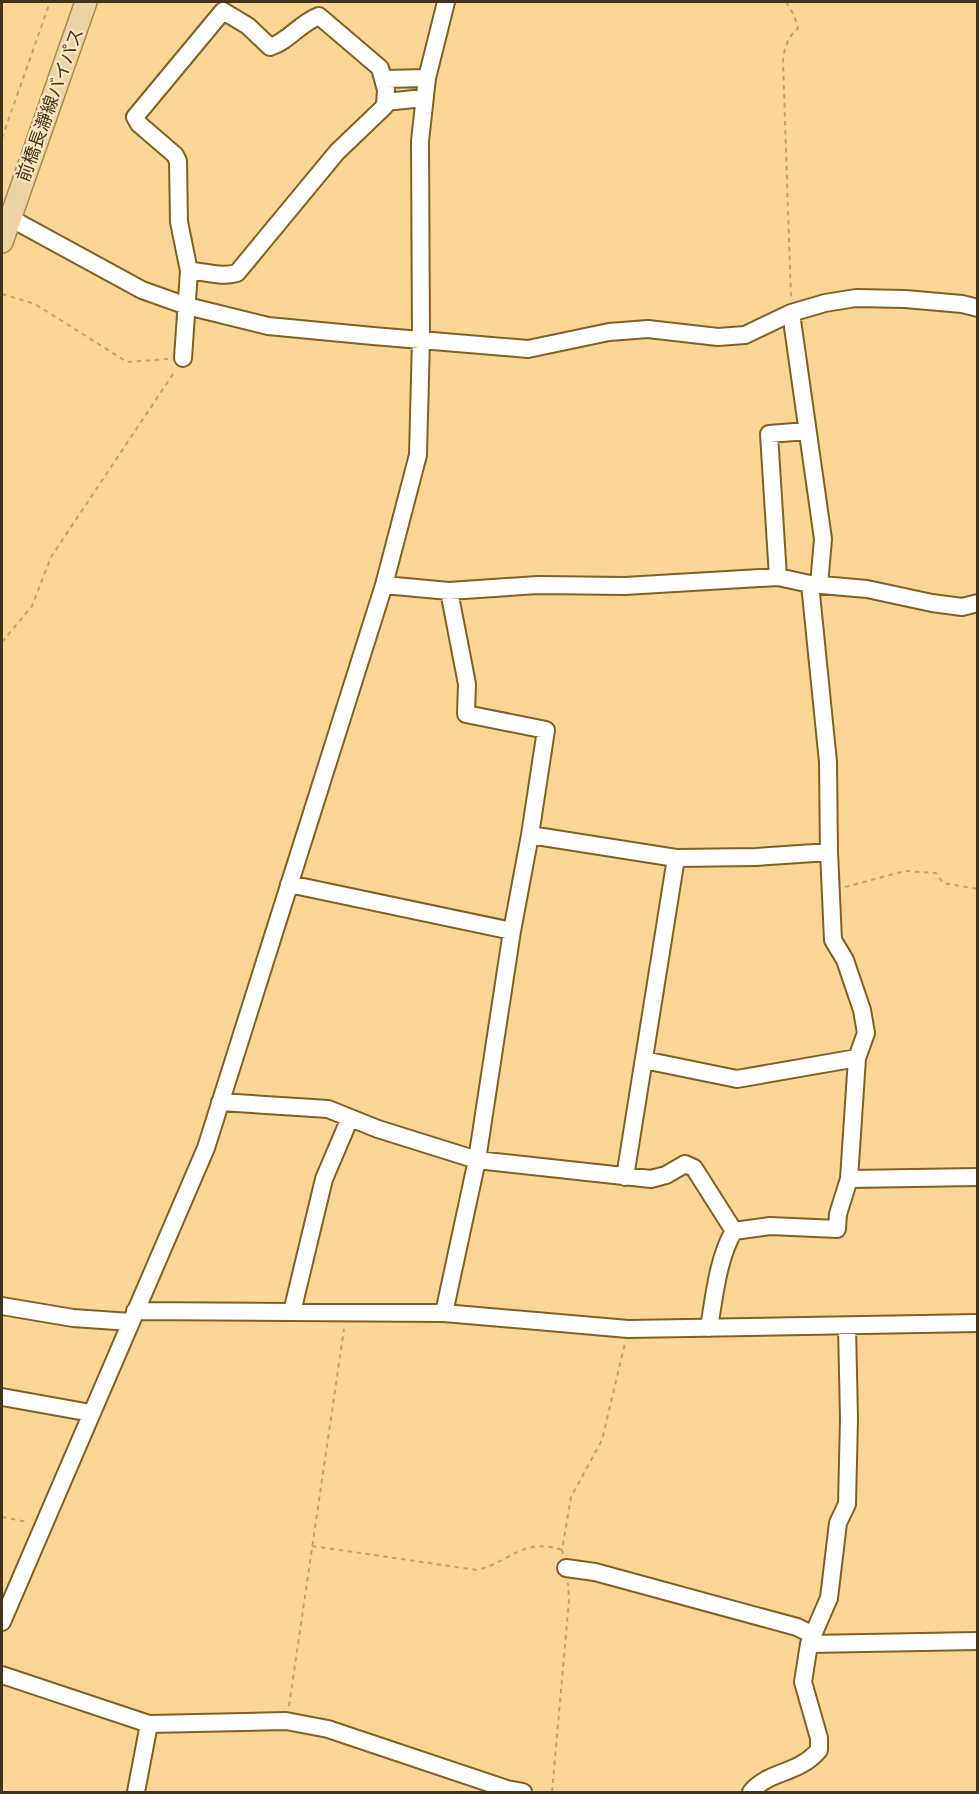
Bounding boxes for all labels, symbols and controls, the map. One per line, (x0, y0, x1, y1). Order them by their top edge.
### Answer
street label: 前橋長瀞線バイパス (12, 25, 86, 184)

